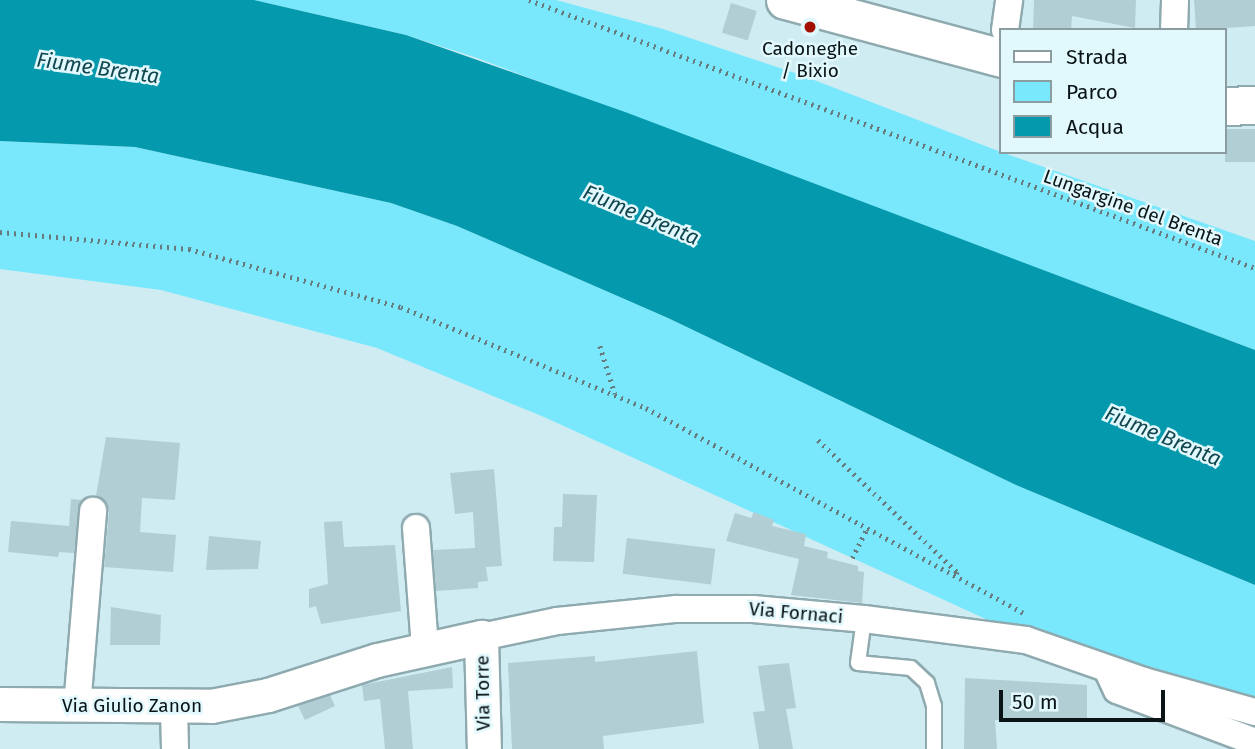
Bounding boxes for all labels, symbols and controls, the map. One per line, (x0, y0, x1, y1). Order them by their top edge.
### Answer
marker: Cadoneghe / Bixio (802, 19, 818, 35)
legend (1000, 28, 1227, 154)
place label: Cadoneghe / Bixio (762, 38, 858, 82)
text: Strada (1066, 44, 1128, 70)
water label: Fiume Brenta (35, 47, 161, 89)
text: Parco (1066, 79, 1118, 105)
text: Acqua (1066, 114, 1124, 140)
street label: Lungargine del Brenta (1040, 165, 1226, 251)
water label: Fiume Brenta (579, 179, 703, 251)
water label: Fiume Brenta (1101, 400, 1225, 472)
street label: Via Fornaci (748, 598, 844, 628)
street label: Via Torre (471, 655, 495, 731)
scale bar (1003, 676, 1169, 720)
text: 50 m (1012, 689, 1058, 715)
street label: Via Giulio Zanon (62, 695, 202, 717)

